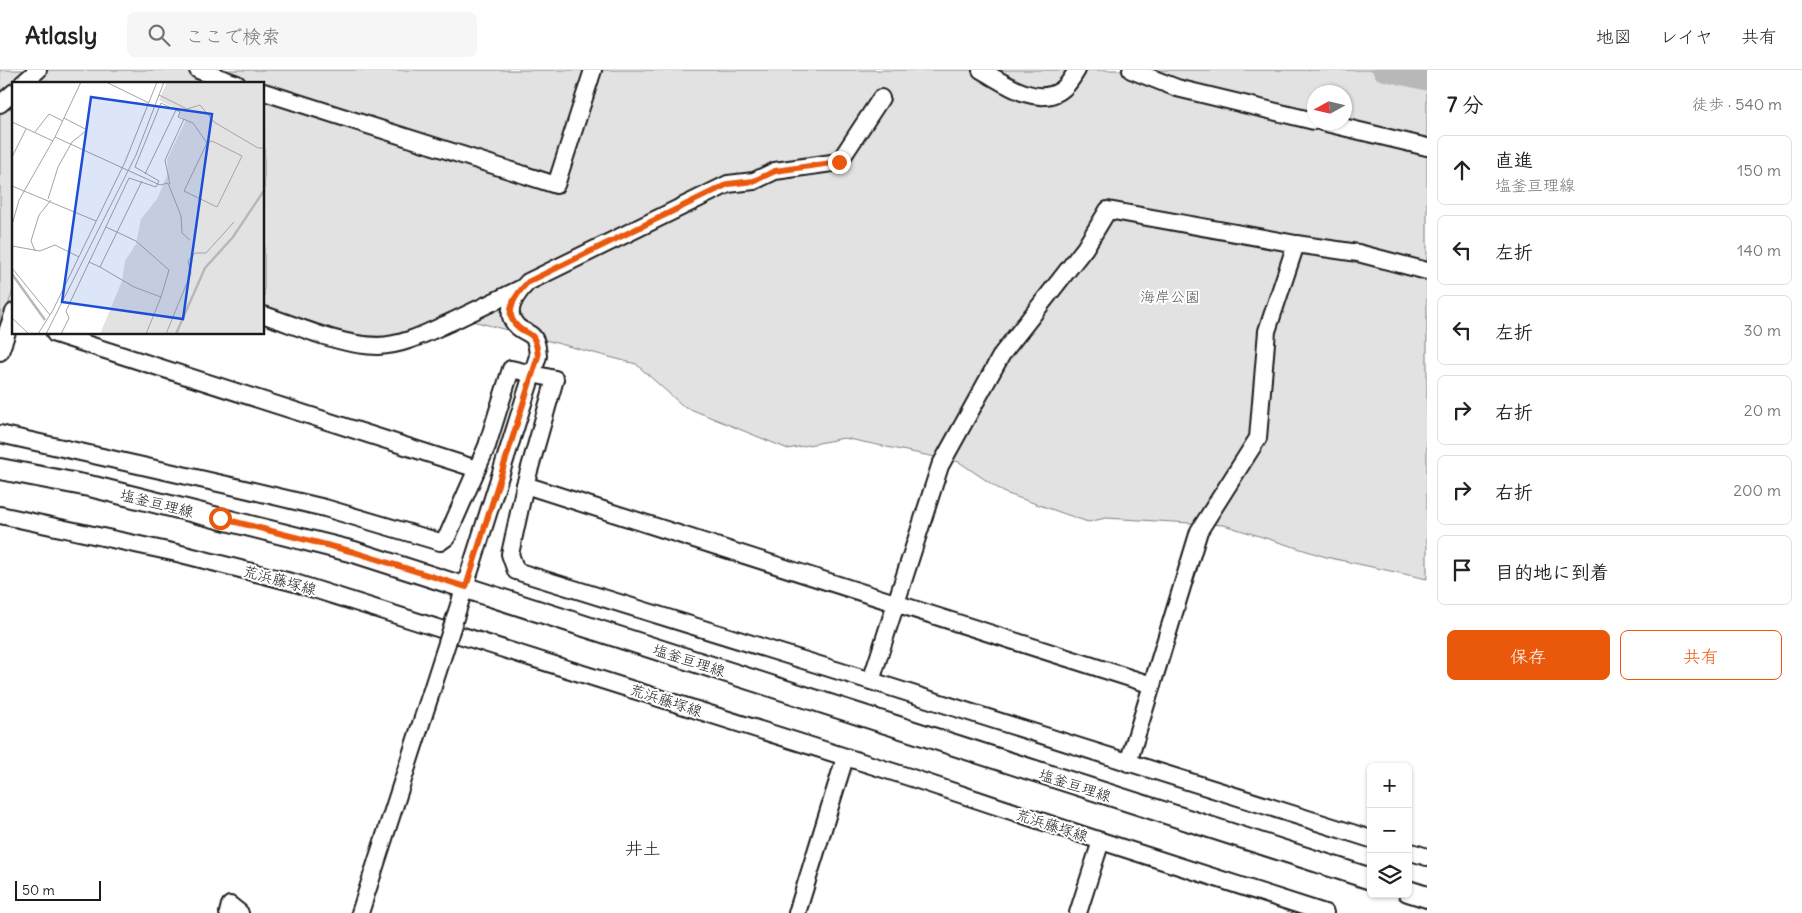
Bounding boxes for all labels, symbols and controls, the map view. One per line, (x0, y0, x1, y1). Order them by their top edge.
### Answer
search box (127, 12, 477, 57)
text: Atlasly (25, 20, 97, 50)
icon: search (145, 21, 173, 49)
text: ここで検索 (185, 24, 280, 48)
text: 地図 (1596, 25, 1632, 48)
text: レイヤ (1660, 25, 1713, 48)
text: 共有 (1741, 25, 1777, 48)
inset map (12, 82, 265, 335)
north arrow (1307, 85, 1352, 130)
text: 7 分 (1447, 91, 1483, 118)
text: 徒歩 · 540 m (1692, 94, 1782, 114)
text: 直進 (1495, 148, 1533, 172)
route end (828, 151, 851, 174)
icon: ahead (1448, 156, 1476, 184)
text: 150 m (1737, 160, 1781, 180)
text: 塩釜亘理線 (1495, 175, 1575, 195)
icon: left (1448, 236, 1476, 264)
text: 左折 (1495, 240, 1533, 264)
text: 140 m (1737, 240, 1781, 260)
park label: 海岸公園 (1140, 287, 1200, 306)
icon: left (1448, 316, 1476, 344)
text: 左折 (1495, 320, 1533, 344)
text: 30 m (1744, 320, 1781, 340)
icon: right (1448, 396, 1476, 424)
text: 右折 (1495, 400, 1533, 424)
text: 20 m (1744, 400, 1781, 420)
icon: right (1448, 476, 1476, 504)
text: 右折 (1495, 480, 1533, 504)
text: 200 m (1733, 480, 1781, 500)
street label: 塩釜亘理線 (118, 485, 196, 521)
route start (209, 507, 232, 530)
icon: arrive (1448, 556, 1476, 584)
text: 目的地に到着 (1495, 560, 1609, 584)
street label: 荒浜藤塚線 (241, 561, 319, 599)
button: 保存 (1447, 630, 1610, 680)
button: 共有 (1620, 630, 1782, 680)
street label: 塩釜亘理線 (650, 639, 728, 681)
street label: 荒浜藤塚線 (627, 679, 705, 721)
map controls (1367, 763, 1412, 898)
button: + (1367, 763, 1412, 808)
street label: 塩釜亘理線 (1036, 764, 1114, 806)
street label: 荒浜藤塚線 (1013, 804, 1091, 846)
button: − (1367, 808, 1412, 853)
district label: 井土 (625, 837, 661, 860)
button: layers (1367, 853, 1412, 898)
scale bar (15, 878, 101, 901)
text: 50 m (22, 881, 55, 899)

